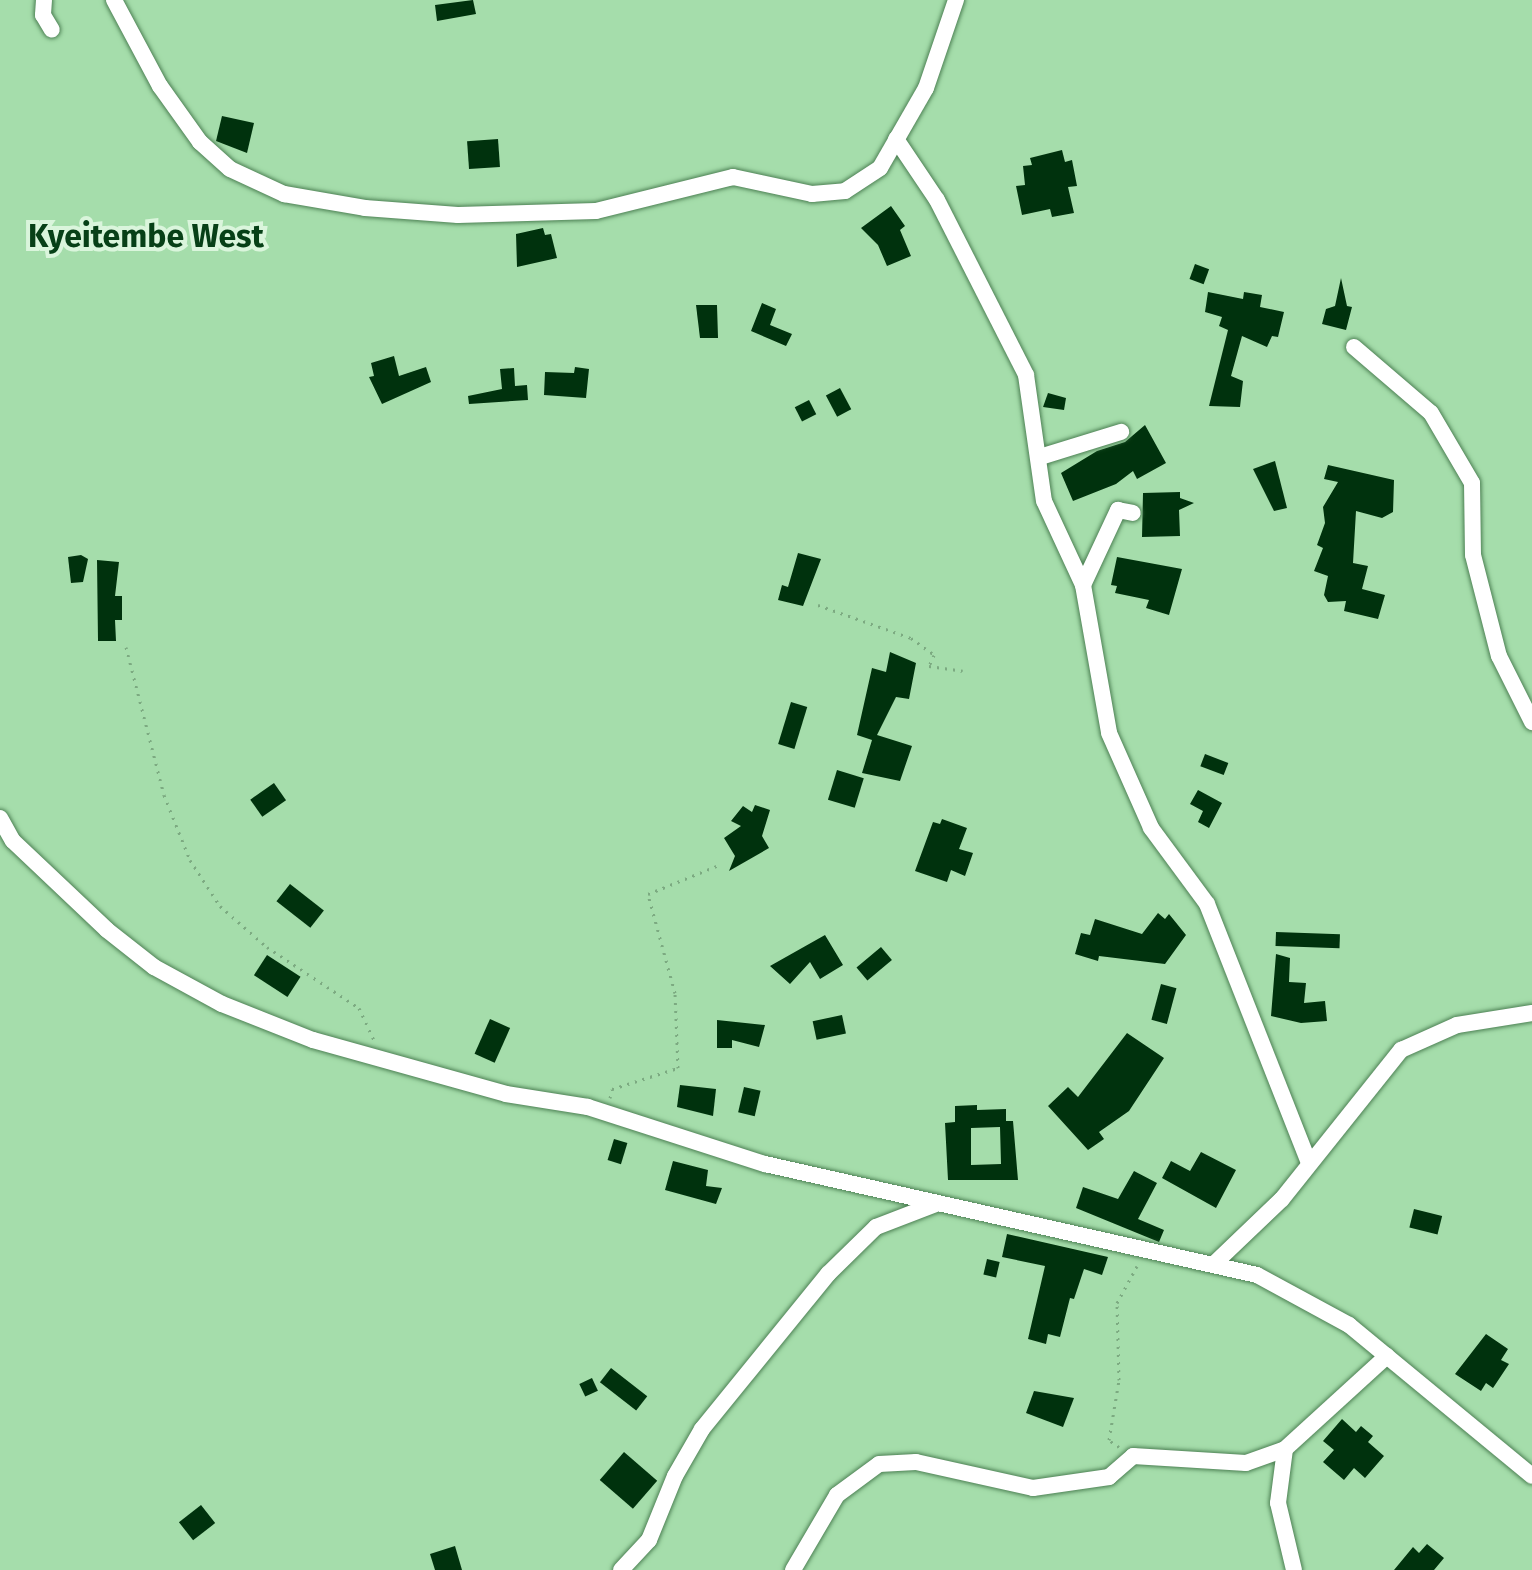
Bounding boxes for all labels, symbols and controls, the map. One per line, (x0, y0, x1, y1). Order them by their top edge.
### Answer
district label: Kyeitembe West (28, 217, 264, 255)

